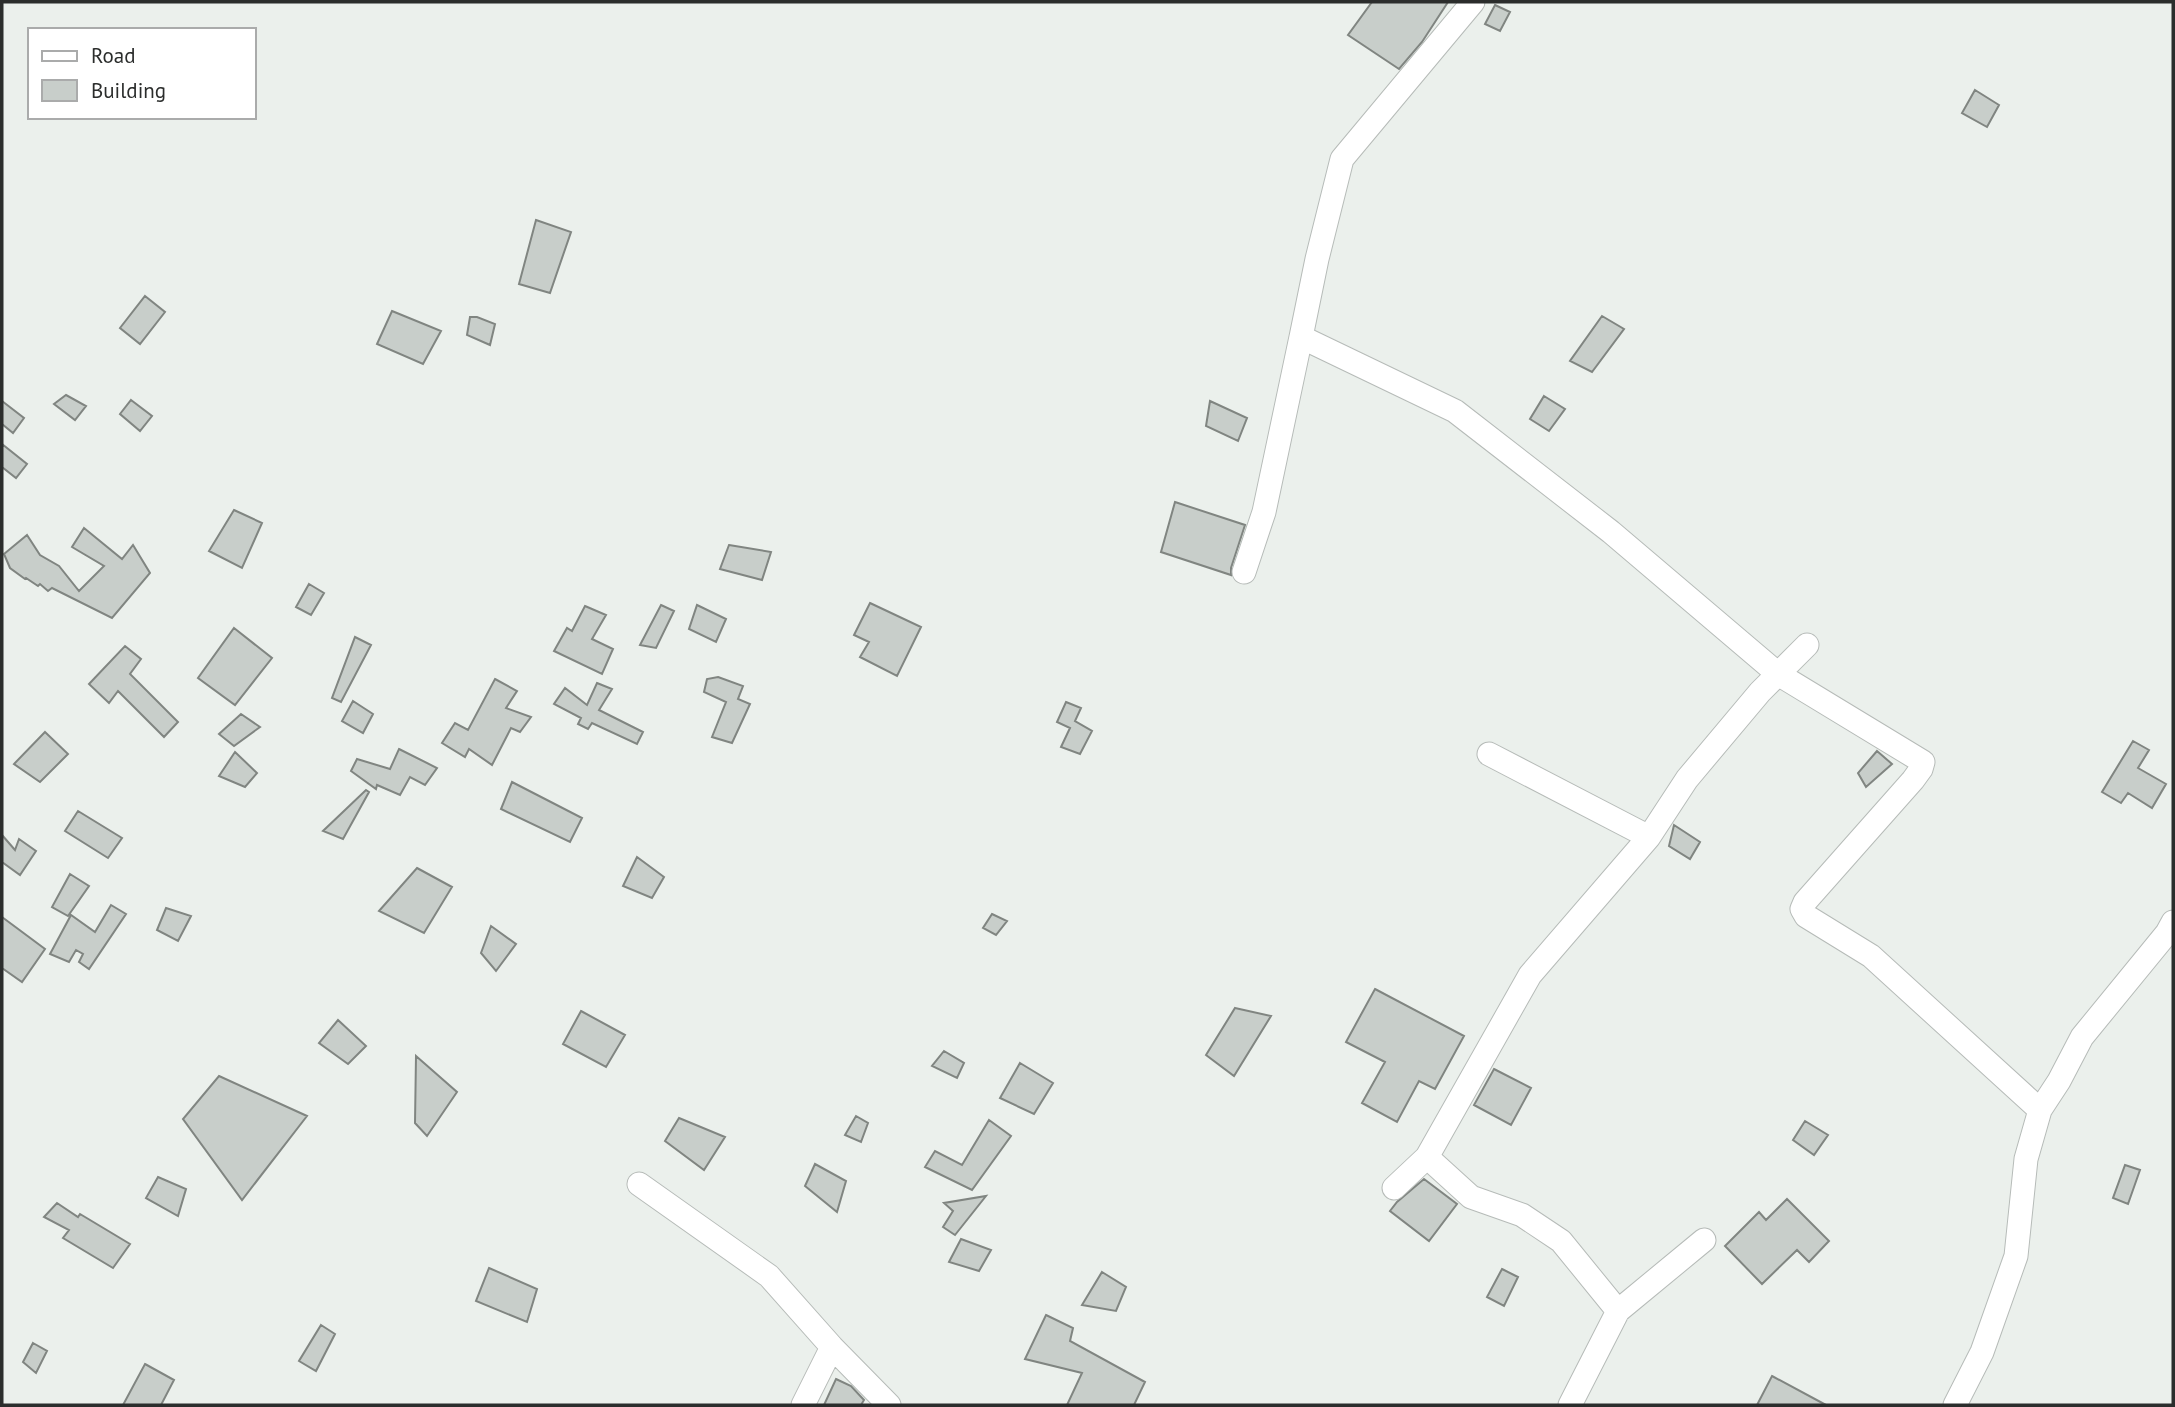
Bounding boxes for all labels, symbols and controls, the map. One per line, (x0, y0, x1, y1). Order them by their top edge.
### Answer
legend (28, 28, 256, 119)
text: Road (91, 42, 135, 69)
text: Building (91, 77, 166, 104)

